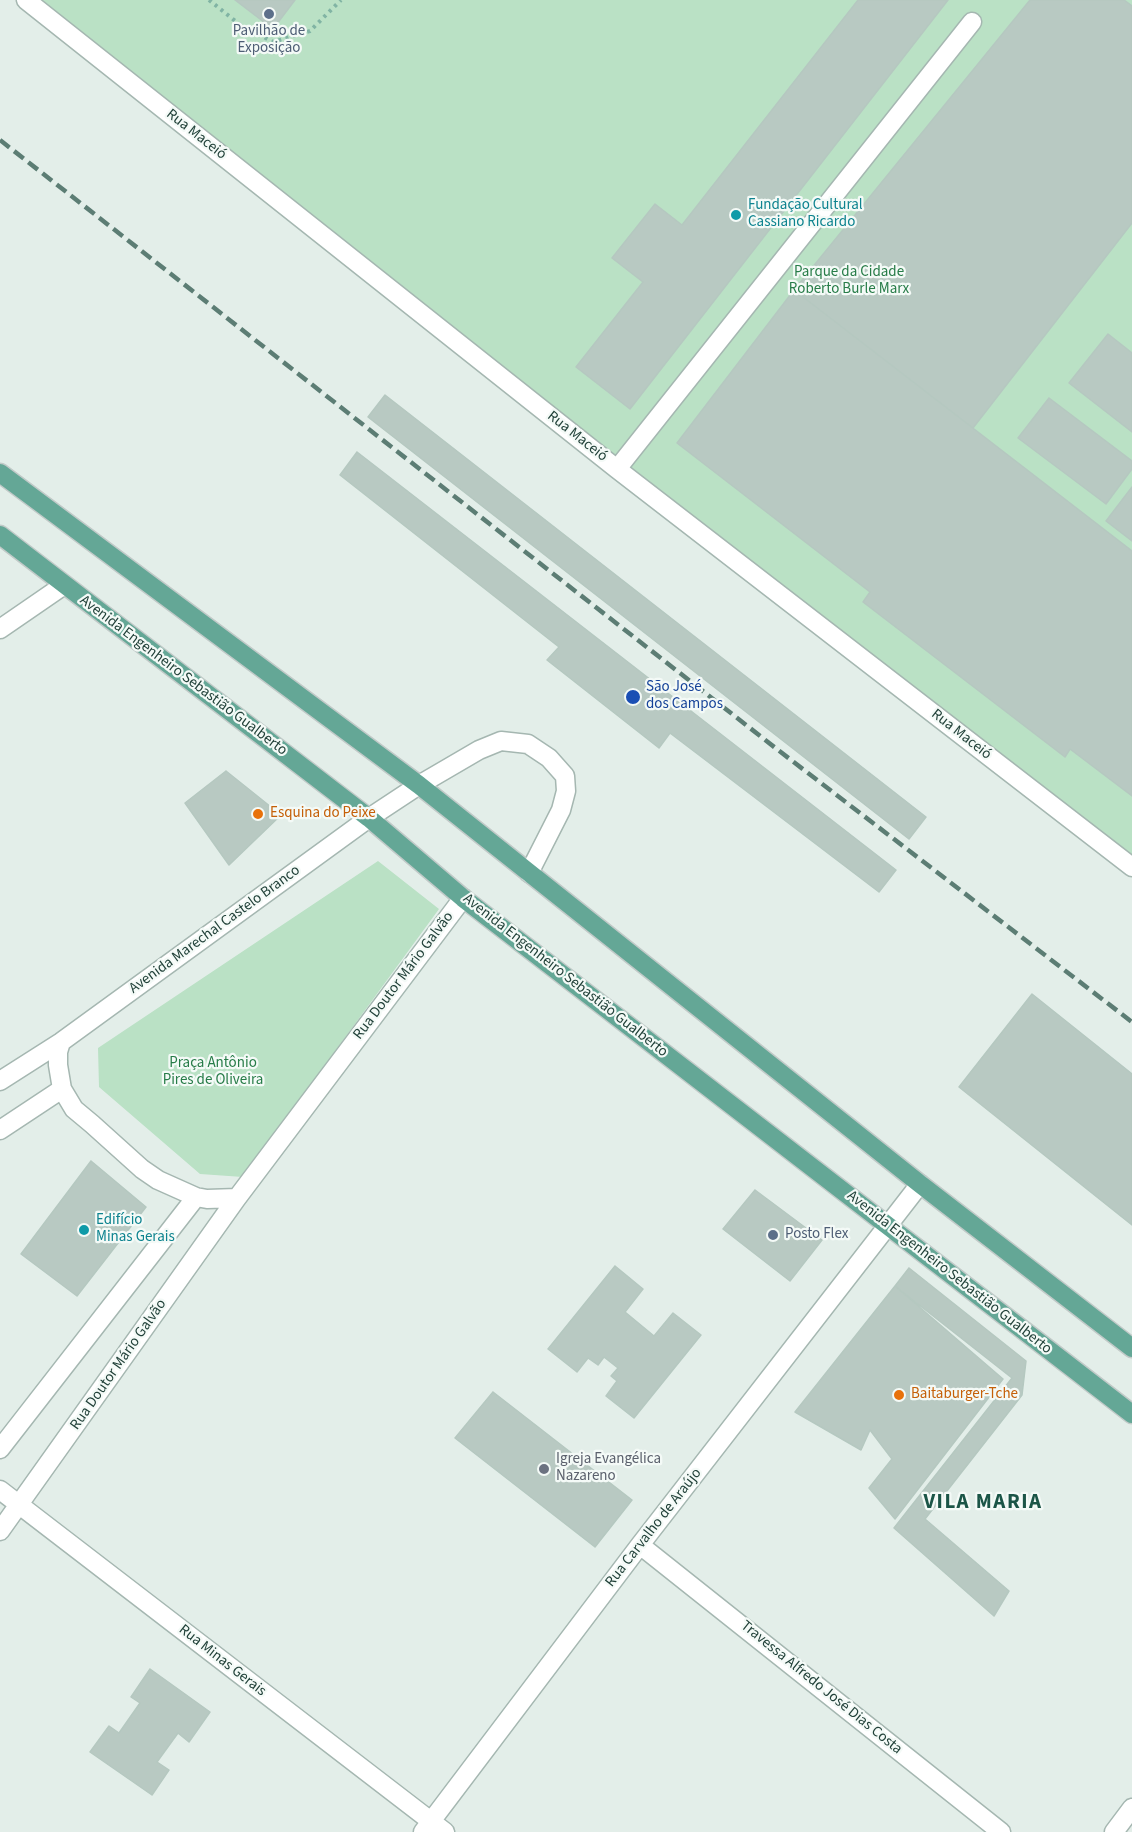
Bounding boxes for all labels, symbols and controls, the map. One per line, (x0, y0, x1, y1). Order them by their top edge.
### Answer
marker: Pavilhão de Exposição (262, 7, 276, 21)
place label: Pavilhão de Exposição (233, 23, 305, 58)
street label: Rua Maceió (162, 106, 230, 164)
place label: Fundação Cultural Cassiano Ricardo (748, 197, 863, 232)
marker: Fundação Cultural Cassiano Ricardo (729, 208, 743, 222)
park label: Parque da Cidade Roberto Burle Marx (789, 264, 909, 299)
street label: Rua Maceió (543, 408, 611, 466)
street label: Avenida Engenheiro Sebastião Gualberto (76, 592, 290, 760)
place label: São José dos Campos (646, 679, 723, 714)
marker: São José dos Campos (624, 688, 642, 706)
street label: Rua Maceió (927, 706, 995, 764)
place label: Esquina do Peixe (270, 805, 376, 823)
marker: Esquina do Peixe (251, 807, 265, 821)
street label: Avenida Marechal Castelo Branco (126, 862, 304, 998)
street label: Avenida Engenheiro Sebastião Gualberto (459, 890, 671, 1062)
street label: Rua Doutor Mário Galvão (350, 908, 458, 1044)
park label: Praça Antônio Pires de Oliveira (163, 1055, 263, 1090)
street label: Avenida Engenheiro Sebastião Gualberto (843, 1187, 1055, 1359)
place label: Edifício Minas Gerais (96, 1212, 175, 1247)
marker: Edifício Minas Gerais (77, 1223, 91, 1237)
place label: Posto Flex (785, 1226, 848, 1244)
marker: Posto Flex (766, 1228, 780, 1242)
street label: Rua Doutor Mário Galvão (67, 1296, 171, 1434)
place label: Baitaburger-Tche (911, 1386, 1018, 1404)
marker: Baitaburger-Tche (892, 1388, 906, 1402)
place label: Igreja Evangélica Nazareno (556, 1451, 661, 1486)
marker: Igreja Evangélica Nazareno (537, 1462, 551, 1476)
street label: Rua Carvalho de Araújo (602, 1465, 706, 1591)
district label: VILA MARIA (923, 1490, 1043, 1516)
street label: Travessa Alfredo José Dias Costa (737, 1617, 905, 1759)
street label: Rua Minas Gerais (175, 1621, 269, 1701)

